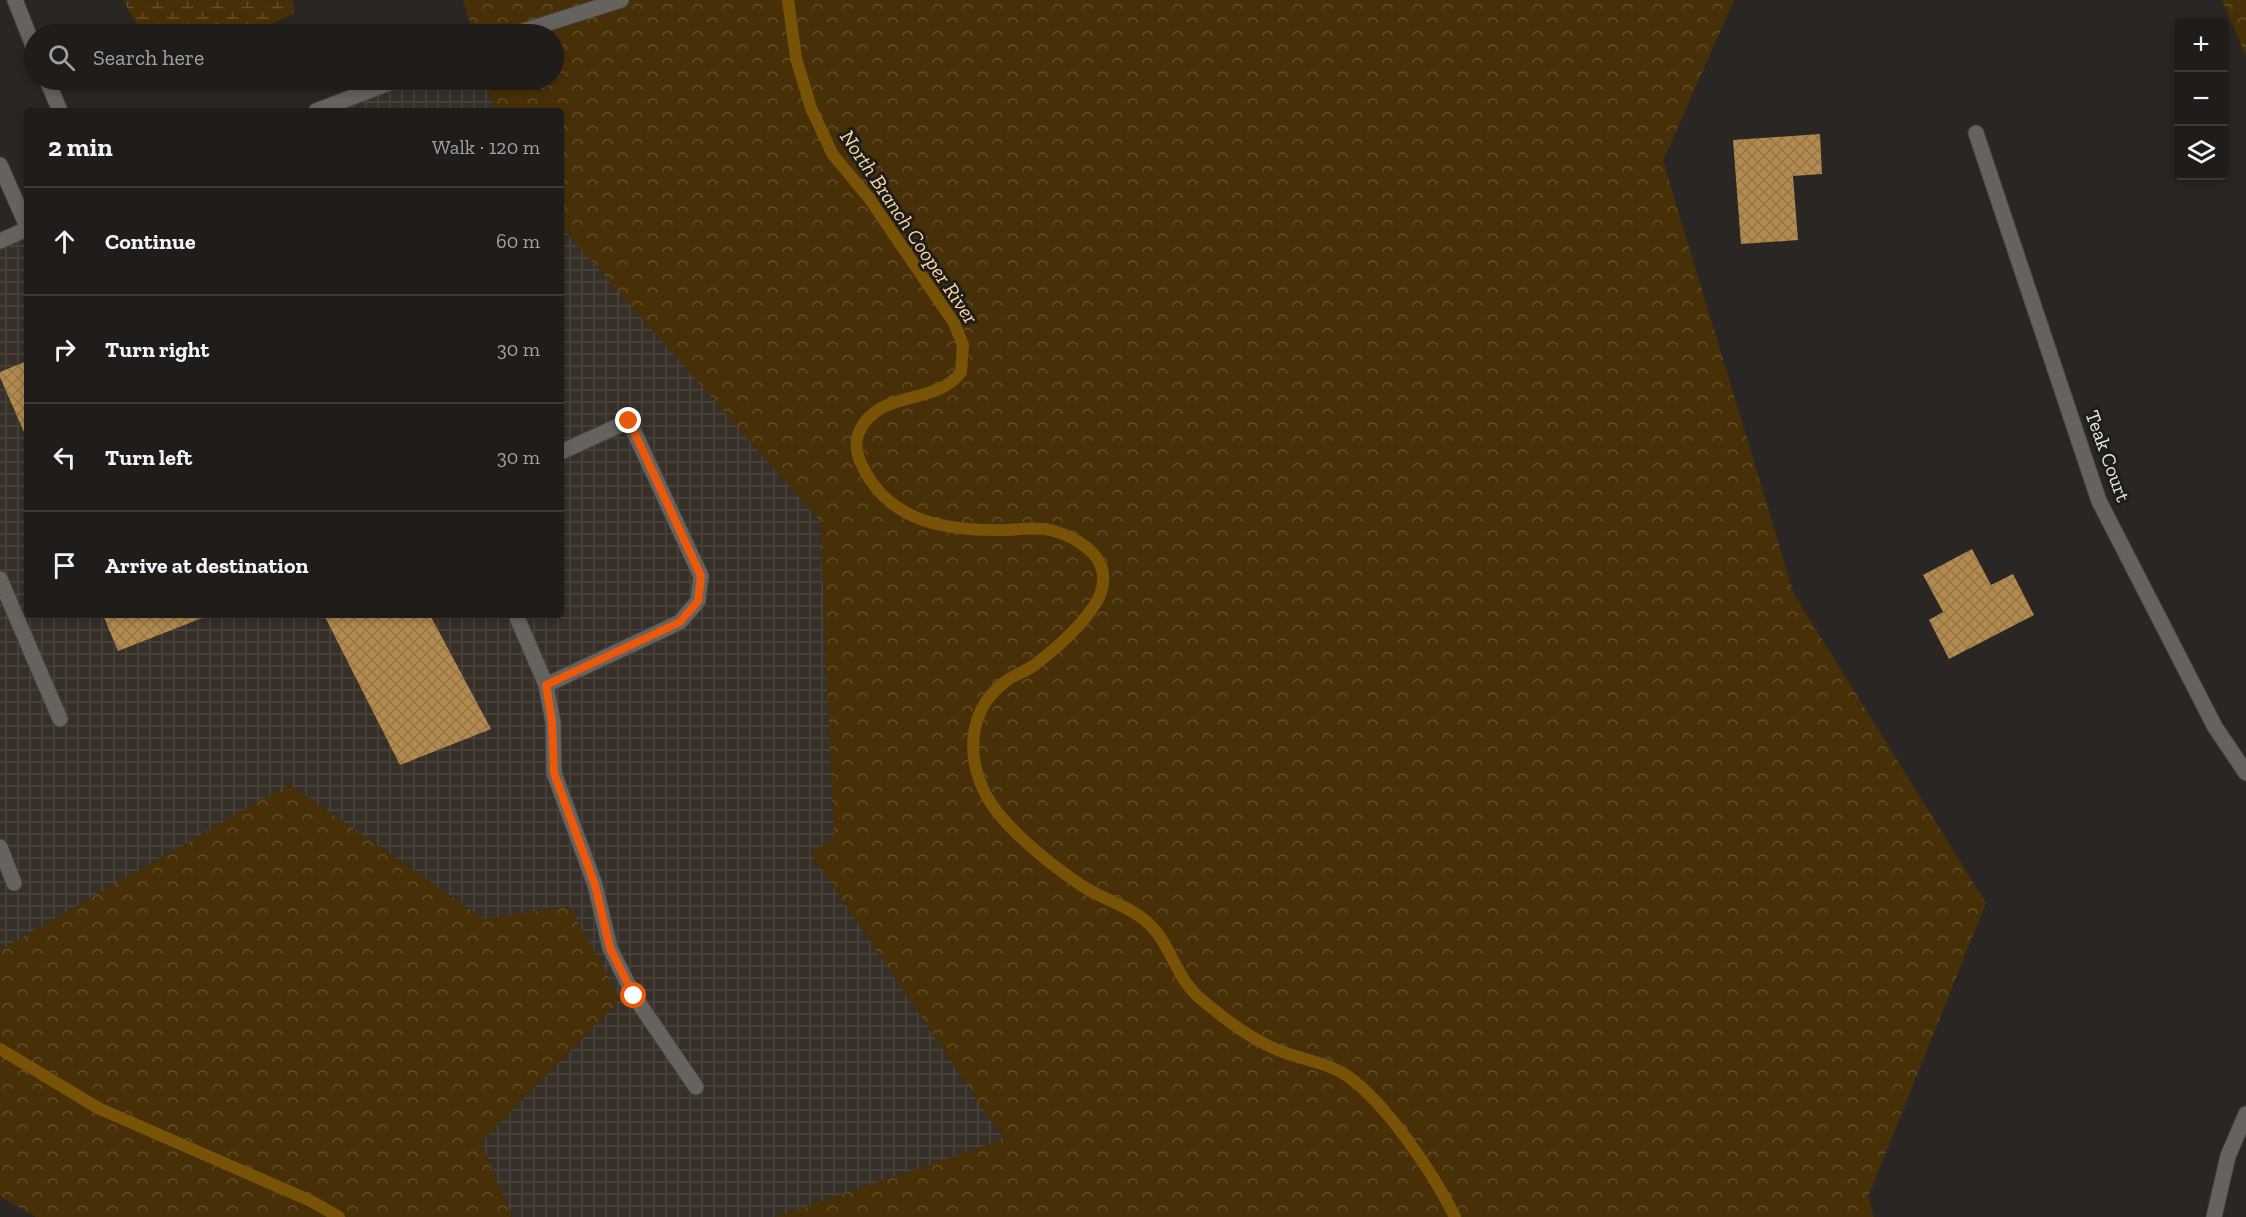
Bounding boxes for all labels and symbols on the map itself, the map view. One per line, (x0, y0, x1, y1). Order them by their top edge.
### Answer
water label: North Branch Cooper River (835, 125, 984, 329)
route end (615, 407, 641, 433)
street label: Teak Court (2080, 407, 2136, 505)
route start (620, 982, 646, 1008)

